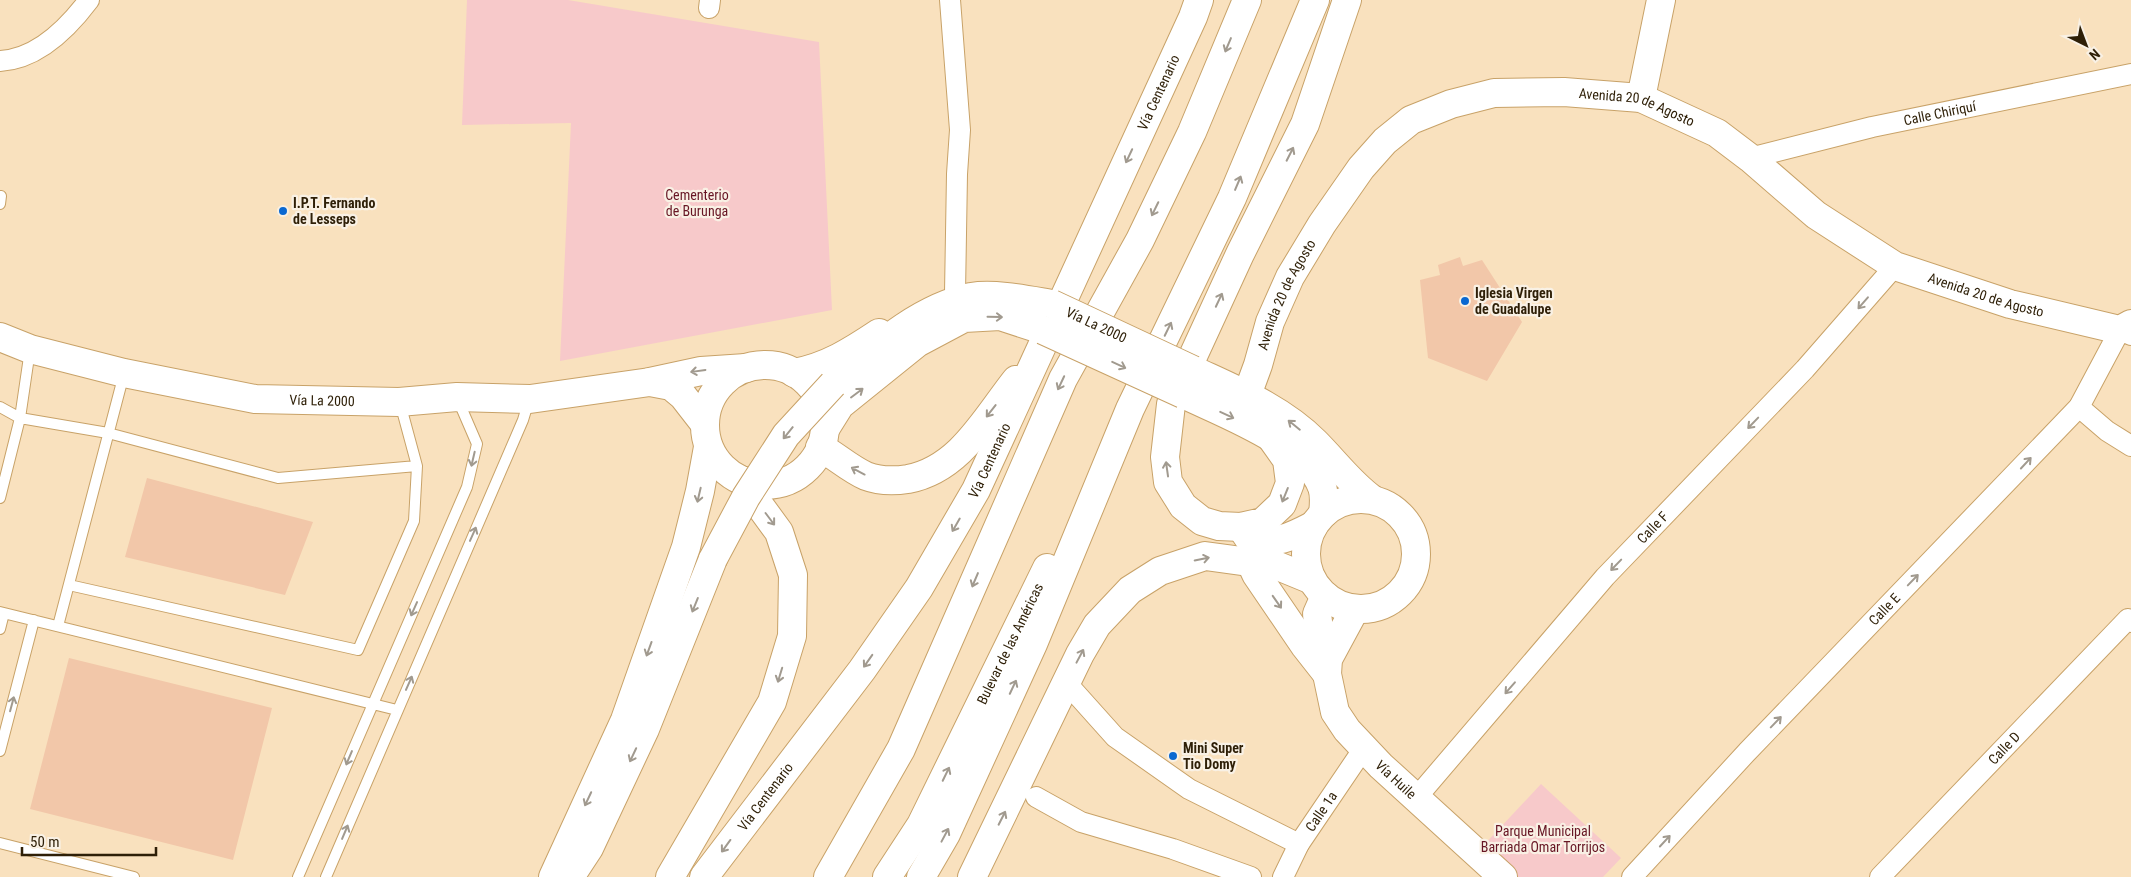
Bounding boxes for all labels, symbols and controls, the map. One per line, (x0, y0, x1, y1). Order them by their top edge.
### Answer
north arrow (2061, 20, 2111, 70)
one-way arrow (1223, 37, 1233, 52)
text: N (2086, 46, 2103, 63)
street label: Vía Centenario (1134, 52, 1183, 133)
street label: Avenida 20 de Agosto (1578, 85, 1697, 129)
street label: Calle Chiriquí (1902, 98, 1978, 128)
one-way arrow (1285, 147, 1295, 162)
one-way arrow (1124, 149, 1134, 164)
one-way arrow (1234, 175, 1243, 191)
park label: Cementerio de Burunga (665, 187, 729, 219)
place label: I.P.T. Fernando de Lesseps (293, 195, 375, 227)
one-way arrow (1149, 201, 1159, 216)
marker: I.P.T. Fernando de Lesseps (277, 205, 289, 217)
street label: Avenida 20 de Agosto (1255, 237, 1319, 352)
street label: Avenida 20 de Agosto (1926, 269, 2045, 320)
place label: Iglesia Virgen de Guadalupe (1475, 285, 1553, 317)
one-way arrow (1214, 293, 1224, 308)
marker: Iglesia Virgen de Guadalupe (1459, 295, 1471, 307)
one-way arrow (1857, 296, 1869, 309)
street label: Vía La 2000 (1063, 304, 1129, 346)
one-way arrow (986, 312, 1003, 322)
one-way arrow (1164, 322, 1174, 337)
one-way arrow (1111, 361, 1126, 370)
one-way arrow (690, 367, 706, 377)
one-way arrow (1056, 375, 1066, 390)
one-way arrow (850, 388, 864, 398)
street label: Vía La 2000 (289, 392, 355, 409)
one-way arrow (986, 405, 997, 418)
one-way arrow (1219, 411, 1234, 420)
one-way arrow (1747, 416, 1759, 429)
street label: Vía Centenario (965, 420, 1014, 501)
one-way arrow (1288, 420, 1301, 431)
one-way arrow (783, 427, 794, 440)
one-way arrow (468, 450, 477, 466)
one-way arrow (2020, 457, 2032, 469)
one-way arrow (1161, 462, 1171, 478)
one-way arrow (851, 466, 866, 476)
one-way arrow (694, 486, 703, 502)
one-way arrow (1280, 488, 1289, 503)
street label: Calle F (1634, 508, 1672, 547)
one-way arrow (765, 512, 775, 526)
one-way arrow (950, 517, 960, 532)
one-way arrow (470, 526, 479, 541)
one-way arrow (1194, 553, 1210, 563)
one-way arrow (1611, 559, 1623, 571)
one-way arrow (969, 572, 979, 587)
one-way arrow (1907, 574, 1919, 586)
street label: Bulevar de las Américas (973, 581, 1046, 707)
street label: Calle E (1866, 590, 1903, 628)
one-way arrow (1272, 595, 1282, 609)
one-way arrow (690, 597, 700, 612)
one-way arrow (408, 601, 418, 616)
one-way arrow (644, 641, 653, 656)
one-way arrow (1075, 648, 1085, 663)
one-way arrow (863, 654, 873, 668)
one-way arrow (775, 666, 785, 682)
one-way arrow (405, 675, 414, 690)
one-way arrow (1009, 680, 1019, 695)
one-way arrow (1504, 682, 1516, 695)
one-way arrow (8, 696, 18, 712)
one-way arrow (1770, 716, 1782, 728)
street label: Calle D (1985, 728, 2023, 768)
place label: Mini Super Tio Domy (1183, 740, 1244, 772)
one-way arrow (628, 747, 637, 762)
one-way arrow (344, 750, 354, 765)
marker: Mini Super Tio Domy (1167, 750, 1179, 762)
street label: Vía Huile (1372, 757, 1420, 802)
street label: Vía Centenario (734, 760, 796, 834)
one-way arrow (941, 767, 951, 782)
street label: Calle 1a (1302, 789, 1340, 834)
one-way arrow (583, 791, 593, 806)
one-way arrow (998, 811, 1007, 826)
park label: Parque Municipal Barriada Omar Torrijos (1481, 823, 1605, 855)
scale bar (22, 824, 156, 856)
one-way arrow (341, 825, 351, 840)
one-way arrow (940, 827, 950, 842)
text: 50 m (30, 833, 60, 851)
one-way arrow (1659, 835, 1671, 848)
one-way arrow (721, 839, 731, 853)

